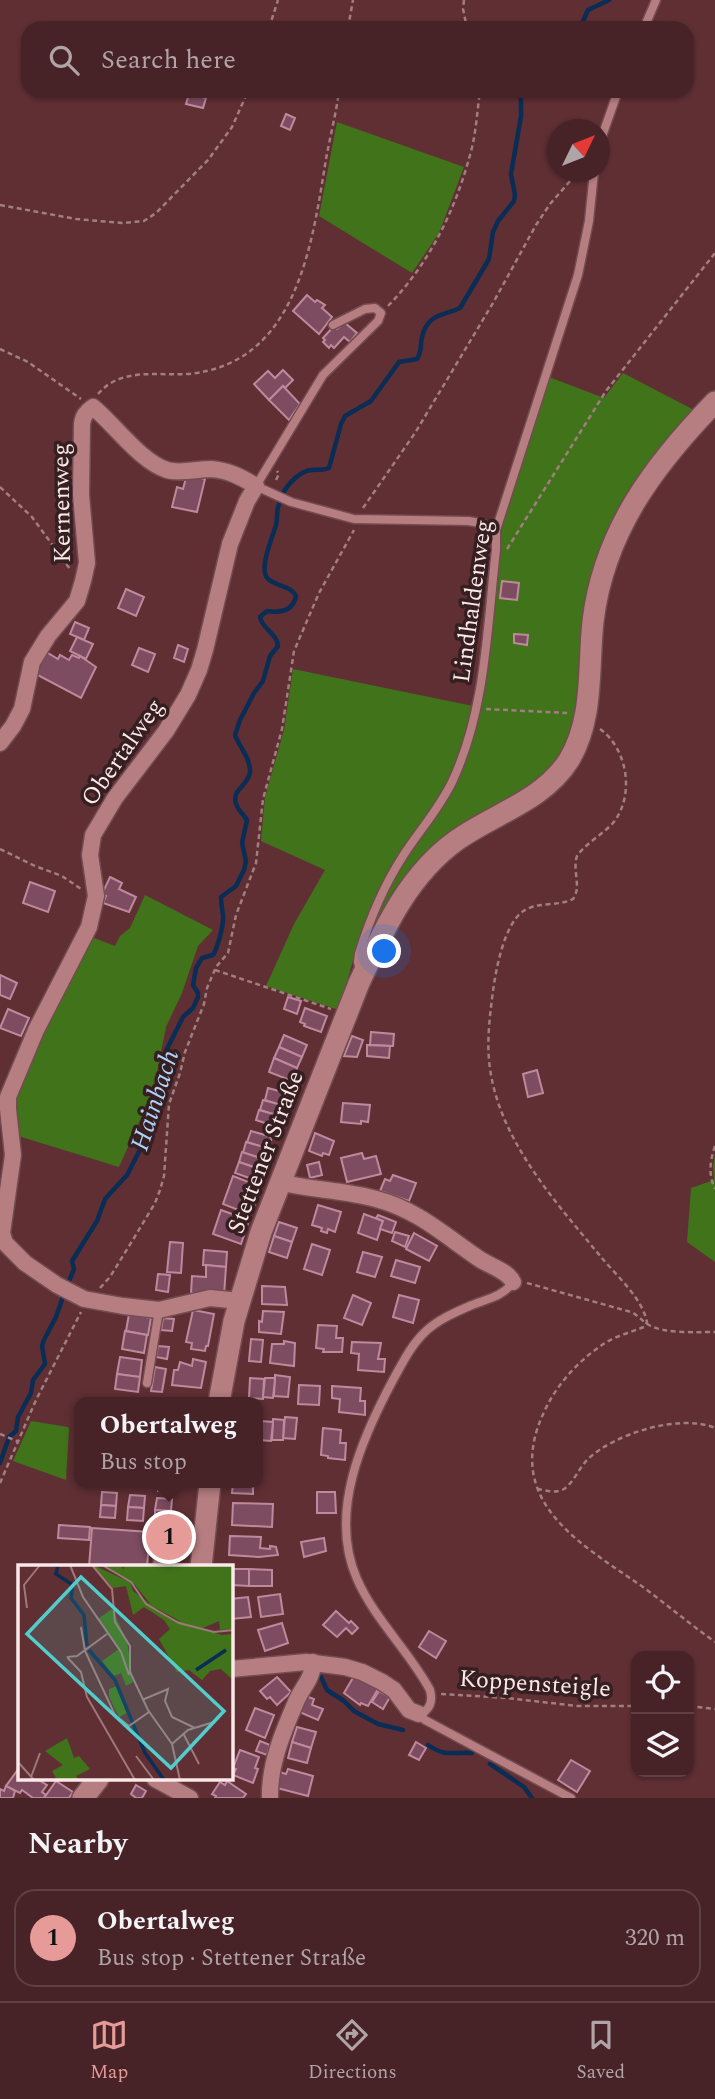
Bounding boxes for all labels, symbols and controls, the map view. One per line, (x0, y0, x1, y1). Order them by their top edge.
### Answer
search box (21, 21, 694, 98)
text: Search here (101, 40, 236, 80)
icon: search (45, 41, 83, 79)
north arrow (547, 119, 610, 182)
street label: Kernenweg (43, 443, 81, 563)
street label: Lindhaldenweg (444, 517, 502, 685)
street label: Obertalweg (72, 691, 173, 814)
your location (367, 934, 401, 968)
water label: Hainbach (120, 1045, 190, 1156)
street label: Stettener Straße (218, 1066, 314, 1239)
popup (74, 1397, 263, 1488)
text: Obertalweg (100, 1405, 237, 1445)
text: Bus stop (100, 1445, 187, 1480)
pin: 1 (146, 1511, 192, 1563)
inset map (18, 1565, 233, 1780)
map controls (631, 1651, 694, 1777)
button: locate (631, 1651, 694, 1714)
street label: Koppensteigle (458, 1661, 612, 1707)
button: layers (631, 1714, 694, 1777)
text: Nearby (28, 1821, 127, 1867)
text: Obertalweg (97, 1901, 235, 1941)
text: 1 (47, 1921, 59, 1956)
text: 320 m (625, 1921, 685, 1956)
text: Bus stop · Stettener Straße (97, 1941, 366, 1976)
tab: Map (90, 2016, 128, 2087)
tab: Directions (308, 2016, 397, 2087)
tab: Saved (576, 2016, 625, 2087)

